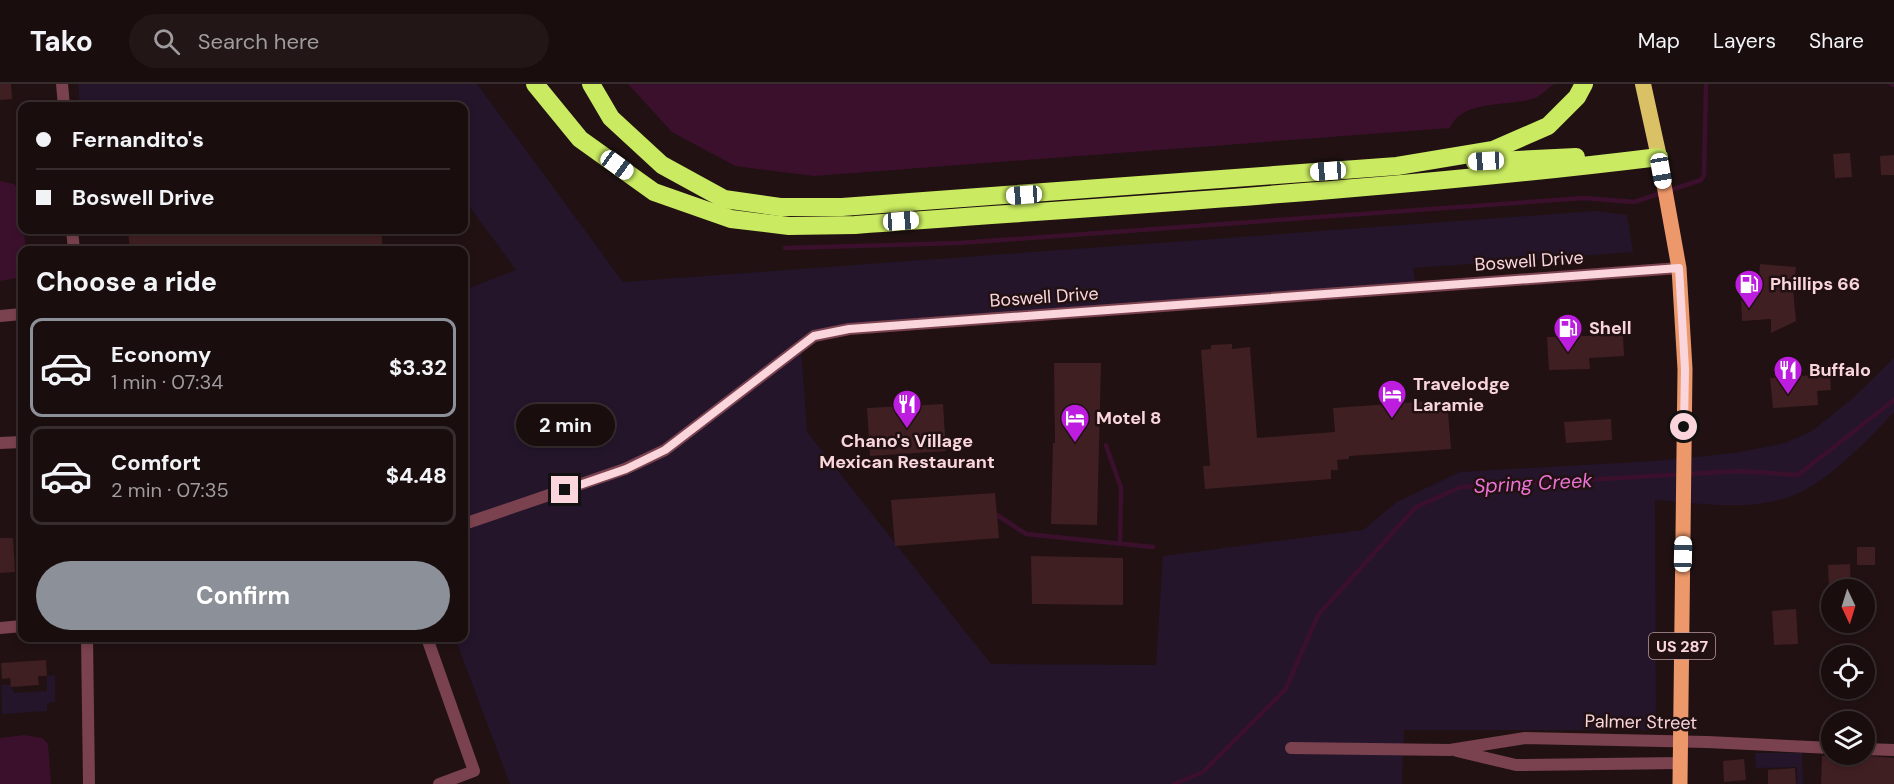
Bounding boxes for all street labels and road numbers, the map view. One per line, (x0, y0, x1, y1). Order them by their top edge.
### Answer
street label: Boswell Drive (1474, 245, 1584, 277)
street label: Boswell Drive (989, 281, 1099, 313)
road number: US 287 (1649, 633, 1715, 659)
street label: Palmer Street (1585, 709, 1697, 735)

